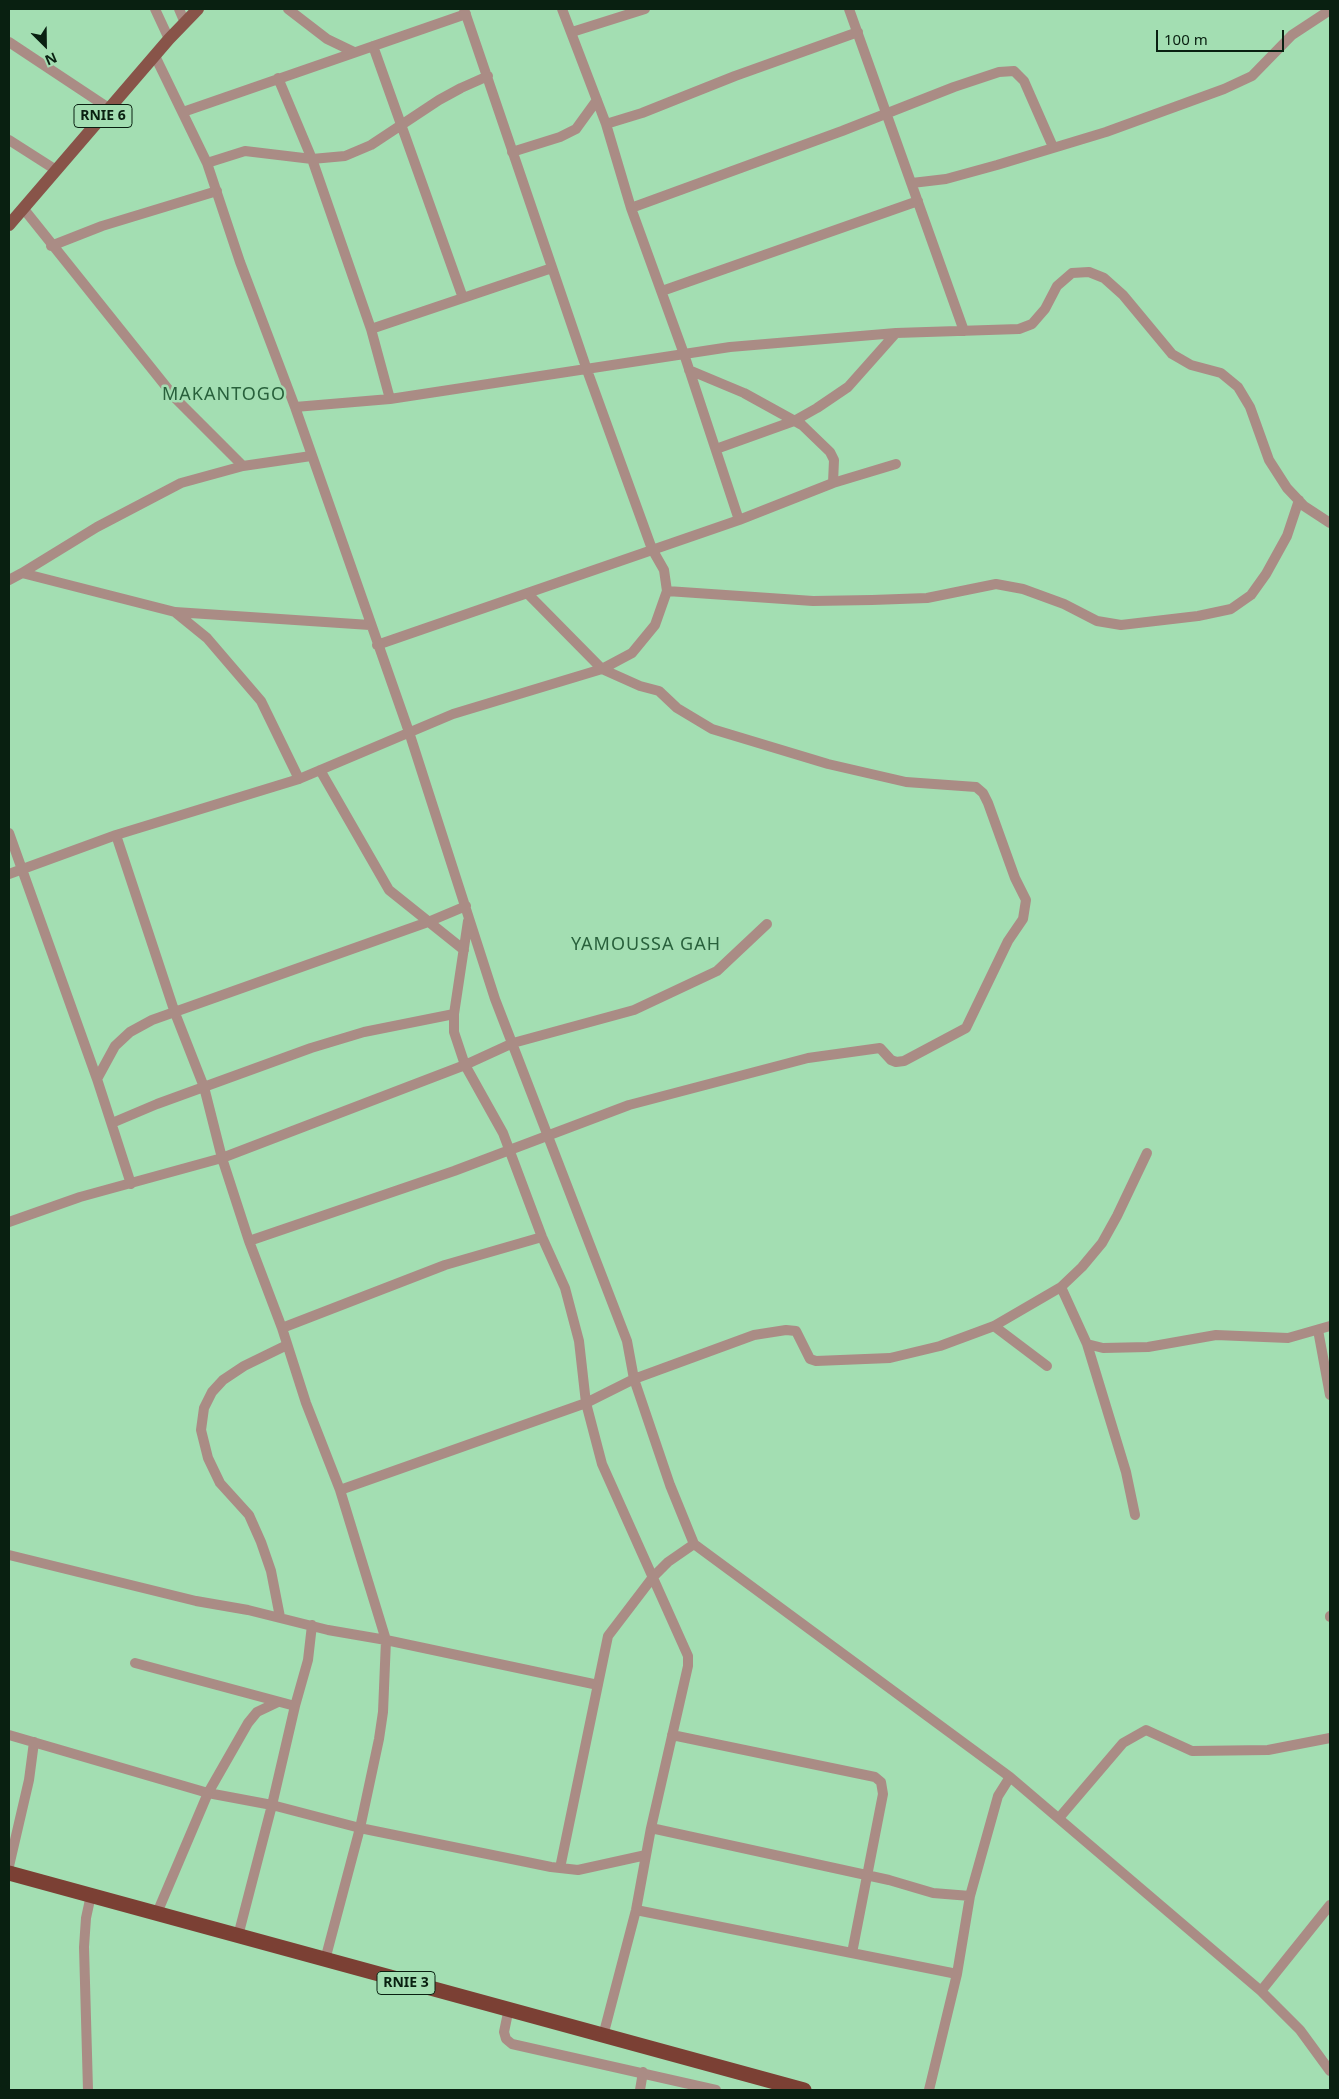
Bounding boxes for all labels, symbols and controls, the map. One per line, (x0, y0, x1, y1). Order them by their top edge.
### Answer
north arrow (20, 20, 70, 70)
scale bar (1159, 20, 1286, 52)
text: 100 m (1164, 29, 1208, 49)
text: N (42, 48, 60, 70)
road number: RNIE 6 (74, 104, 132, 128)
district label: MAKANTOGO (161, 384, 287, 406)
district label: YAMOUSSA GAH (569, 934, 723, 956)
road number: RNIE 3 (377, 1972, 435, 1995)

